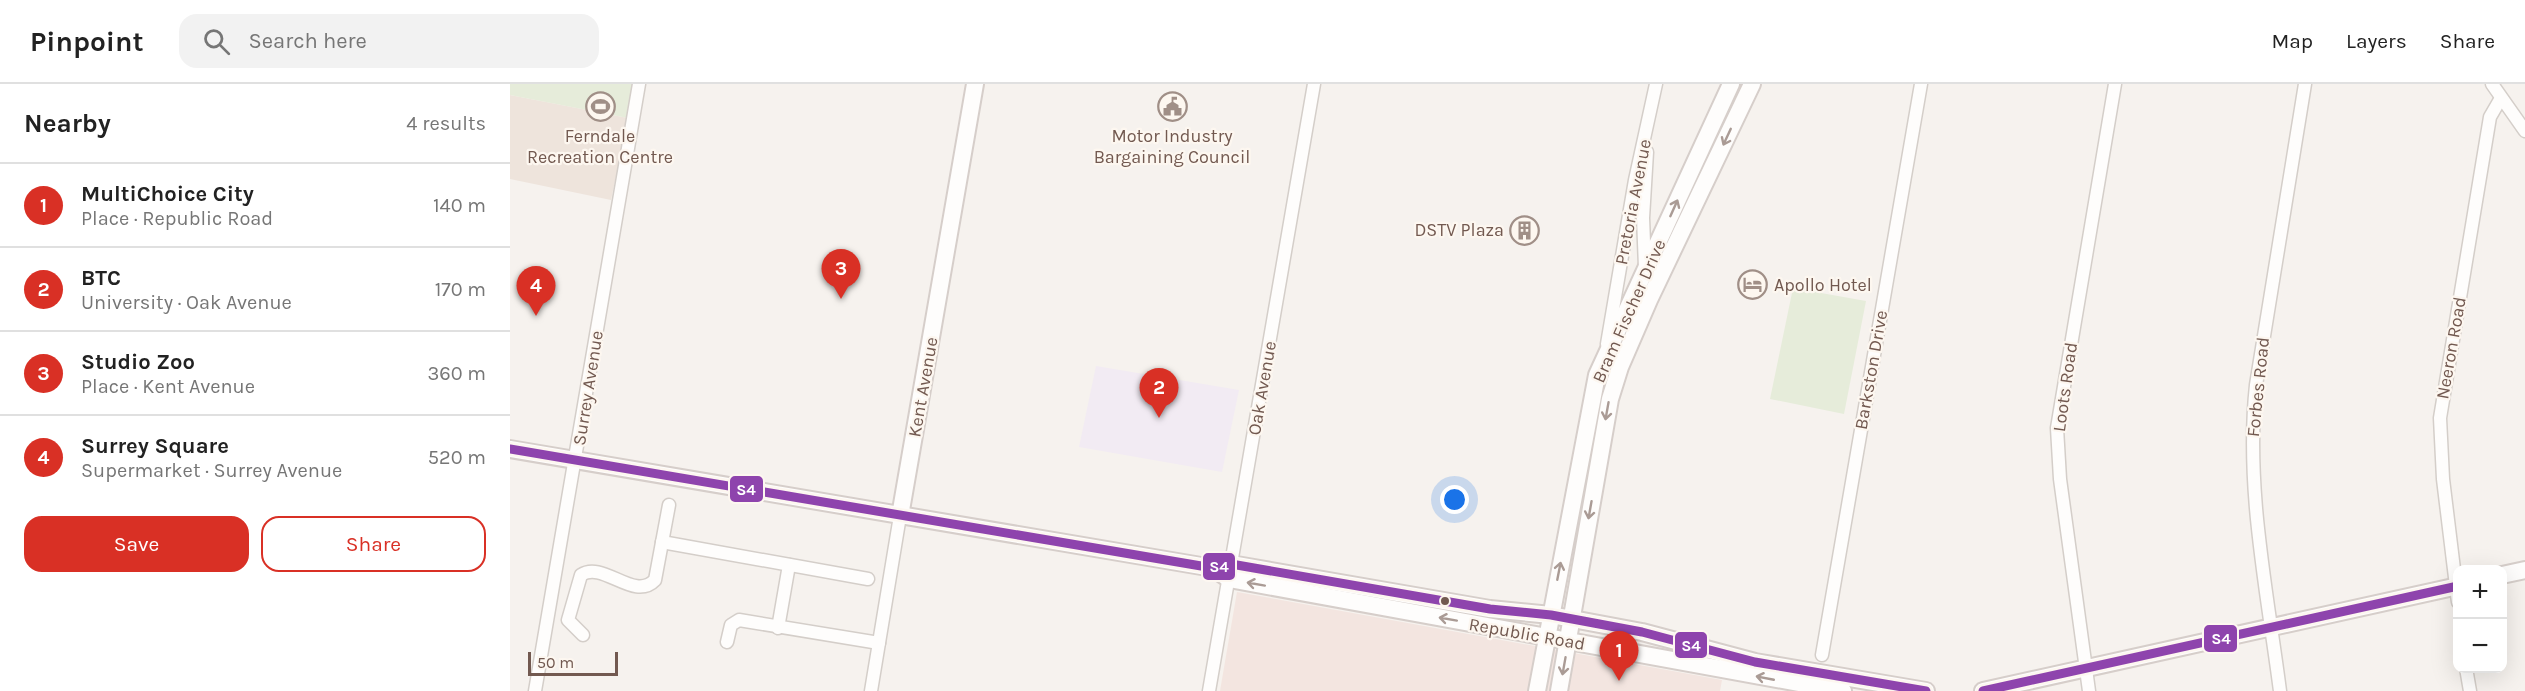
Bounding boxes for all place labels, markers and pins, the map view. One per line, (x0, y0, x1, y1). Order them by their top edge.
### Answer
sports icon: Ferndale Recreation Centre (584, 91, 616, 123)
public building icon: Motor Industry Bargaining Council (1156, 91, 1188, 123)
place label: Ferndale Recreation Centre (527, 125, 673, 168)
place label: Motor Industry Bargaining Council (1094, 125, 1250, 168)
building icon: DSTV Plaza (1509, 214, 1541, 246)
place label: DSTV Plaza (1414, 219, 1504, 241)
pin: 3 (822, 250, 860, 299)
pin: 4 (516, 266, 556, 316)
hotel icon: Apollo Hotel (1737, 269, 1769, 301)
place label: Apollo Hotel (1774, 274, 1872, 296)
pin: 2 (1140, 368, 1178, 418)
unlabelled marker (1439, 595, 1451, 607)
pin: 1 (1600, 632, 1638, 681)

